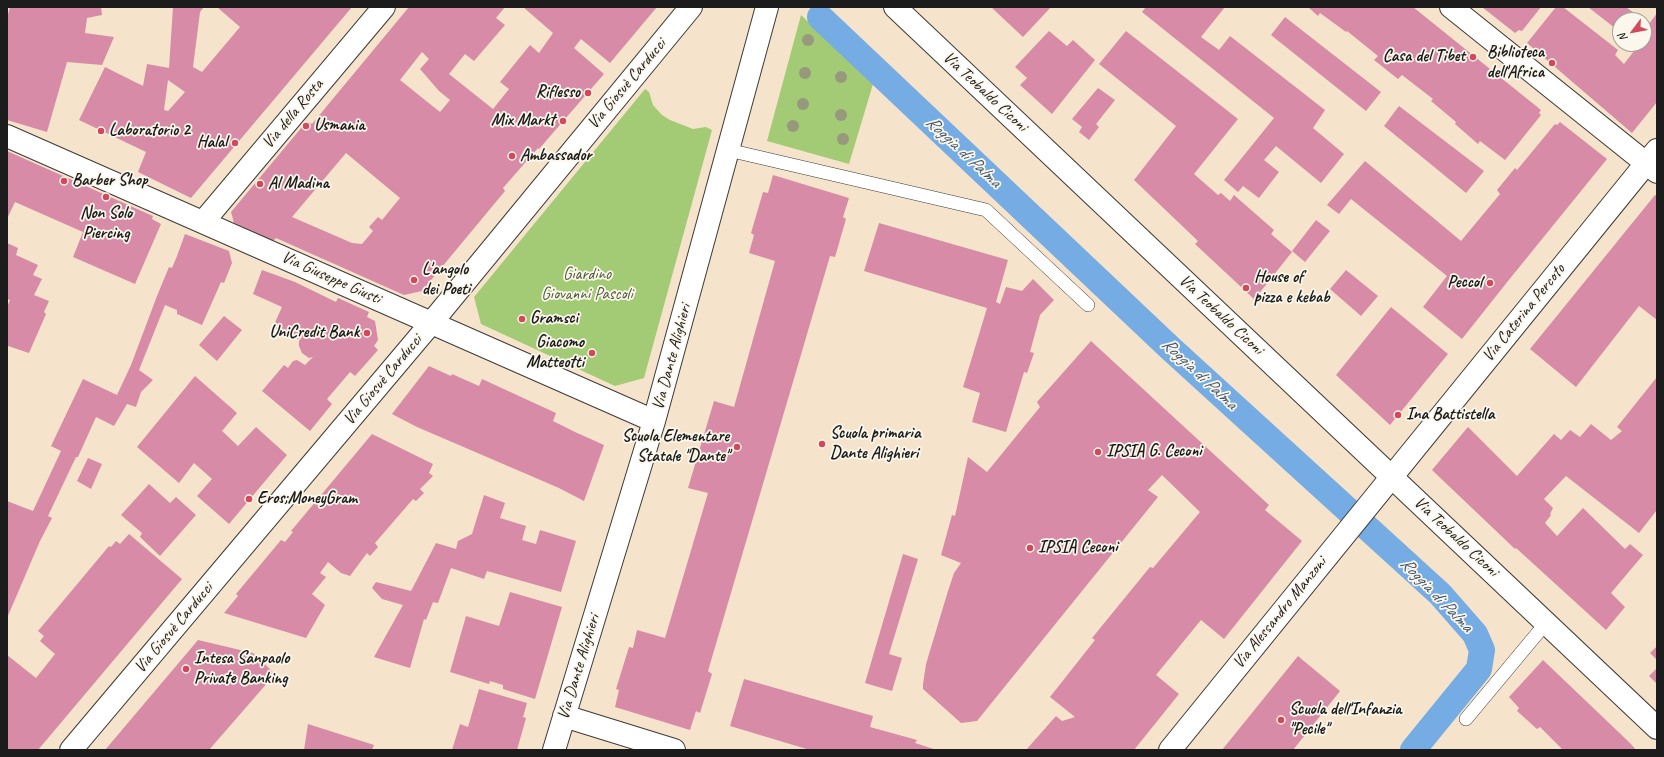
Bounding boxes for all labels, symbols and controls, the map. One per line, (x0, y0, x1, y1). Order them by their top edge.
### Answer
north arrow (1612, 12, 1652, 52)
text: N (1615, 31, 1630, 44)
street label: Via Giosuè Carducci (583, 35, 671, 133)
place label: Biblioteca dell'Africa (1487, 43, 1544, 83)
place label: Casa del Tibet (1383, 47, 1465, 67)
street label: Via Teobaldo Ciconi (938, 48, 1032, 136)
marker: Casa del Tibet (1468, 52, 1478, 62)
marker: Biblioteca dell'Africa (1547, 58, 1557, 68)
street label: Via della Rosta (258, 75, 328, 153)
place label: Riflesso (536, 83, 580, 103)
marker: Riflesso (583, 88, 593, 98)
place label: Mix Markt (491, 111, 555, 131)
water label: Roggia di Palma (921, 112, 1005, 192)
place label: Usmania (314, 116, 365, 136)
marker: Mix Markt (558, 116, 568, 126)
place label: Laboratorio 2 (109, 121, 190, 141)
marker: Usmania (301, 121, 311, 131)
marker: Laboratorio 2 (96, 126, 106, 136)
place label: Halal (197, 133, 227, 153)
marker: Halal (230, 138, 240, 148)
place label: Ambassador (520, 146, 591, 166)
marker: Ambassador (507, 151, 517, 161)
place label: Barber Shop (72, 171, 147, 191)
place label: Al Madina (268, 174, 329, 194)
marker: Barber Shop (59, 176, 69, 186)
marker: Al Madina (255, 179, 265, 189)
marker: Non Solo Piercing (101, 192, 111, 202)
place label: Non Solo Piercing (80, 204, 132, 244)
street label: Via Giuseppe Giusti (278, 247, 384, 309)
place label: L'angolo dei Poeti (422, 260, 470, 300)
street label: Via Caterina Percoto (1478, 260, 1570, 366)
park label: Giardino Giovanni Pascoli (541, 265, 633, 305)
place label: House of pizza e kebab (1254, 268, 1330, 308)
street label: Via Teobaldo Ciconi (1174, 271, 1268, 359)
place label: Peccol (1447, 273, 1482, 293)
marker: L'angolo dei Poeti (409, 275, 419, 285)
marker: Peccol (1485, 278, 1495, 288)
marker: House of pizza e kebab (1241, 283, 1251, 293)
street label: Via Dante Alighieri (648, 302, 696, 412)
place label: Gramsci (530, 309, 578, 329)
marker: Gramsci (517, 314, 527, 324)
place label: UniCredit Bank (269, 323, 359, 343)
marker: UniCredit Bank (362, 328, 372, 338)
street label: Via Giosuè Carducci (339, 331, 427, 429)
place label: Giacomo Matteotti (526, 333, 584, 373)
water label: Roggia di Palma (1157, 334, 1241, 414)
marker: Giacomo Matteotti (587, 348, 597, 358)
place label: Ina Battistella (1406, 405, 1494, 425)
marker: Ina Battistella (1393, 410, 1403, 420)
place label: Scuola primaria Dante Alighieri (830, 424, 921, 464)
place label: Scuola Elementare Statale "Dante" (622, 427, 729, 467)
marker: Scuola primaria Dante Alighieri (817, 439, 827, 449)
marker: Scuola Elementare Statale "Dante" (732, 442, 742, 452)
place label: IPSIA G. Ceconi (1106, 442, 1202, 462)
marker: IPSIA G. Ceconi (1093, 447, 1103, 457)
place label: Eros;MoneyGram (257, 489, 357, 509)
street label: Via Teobaldo Ciconi (1409, 493, 1503, 581)
marker: Eros;MoneyGram (244, 494, 254, 504)
place label: IPSIA Ceconi (1038, 538, 1118, 558)
marker: IPSIA Ceconi (1025, 543, 1035, 553)
street label: Via Alessandro Manzoni (1229, 553, 1331, 673)
water label: Roggia di Palma (1395, 553, 1477, 637)
street label: Via Giosuè Carducci (130, 579, 218, 677)
street label: Via Dante Alighieri (553, 612, 605, 722)
place label: Intesa Sanpaolo Private Banking (194, 649, 289, 689)
marker: Intesa Sanpaolo Private Banking (181, 664, 191, 674)
place label: Scuola dell'Infanzia "Pecile" (1289, 700, 1401, 740)
marker: Scuola dell'Infanzia "Pecile" (1276, 715, 1286, 725)

